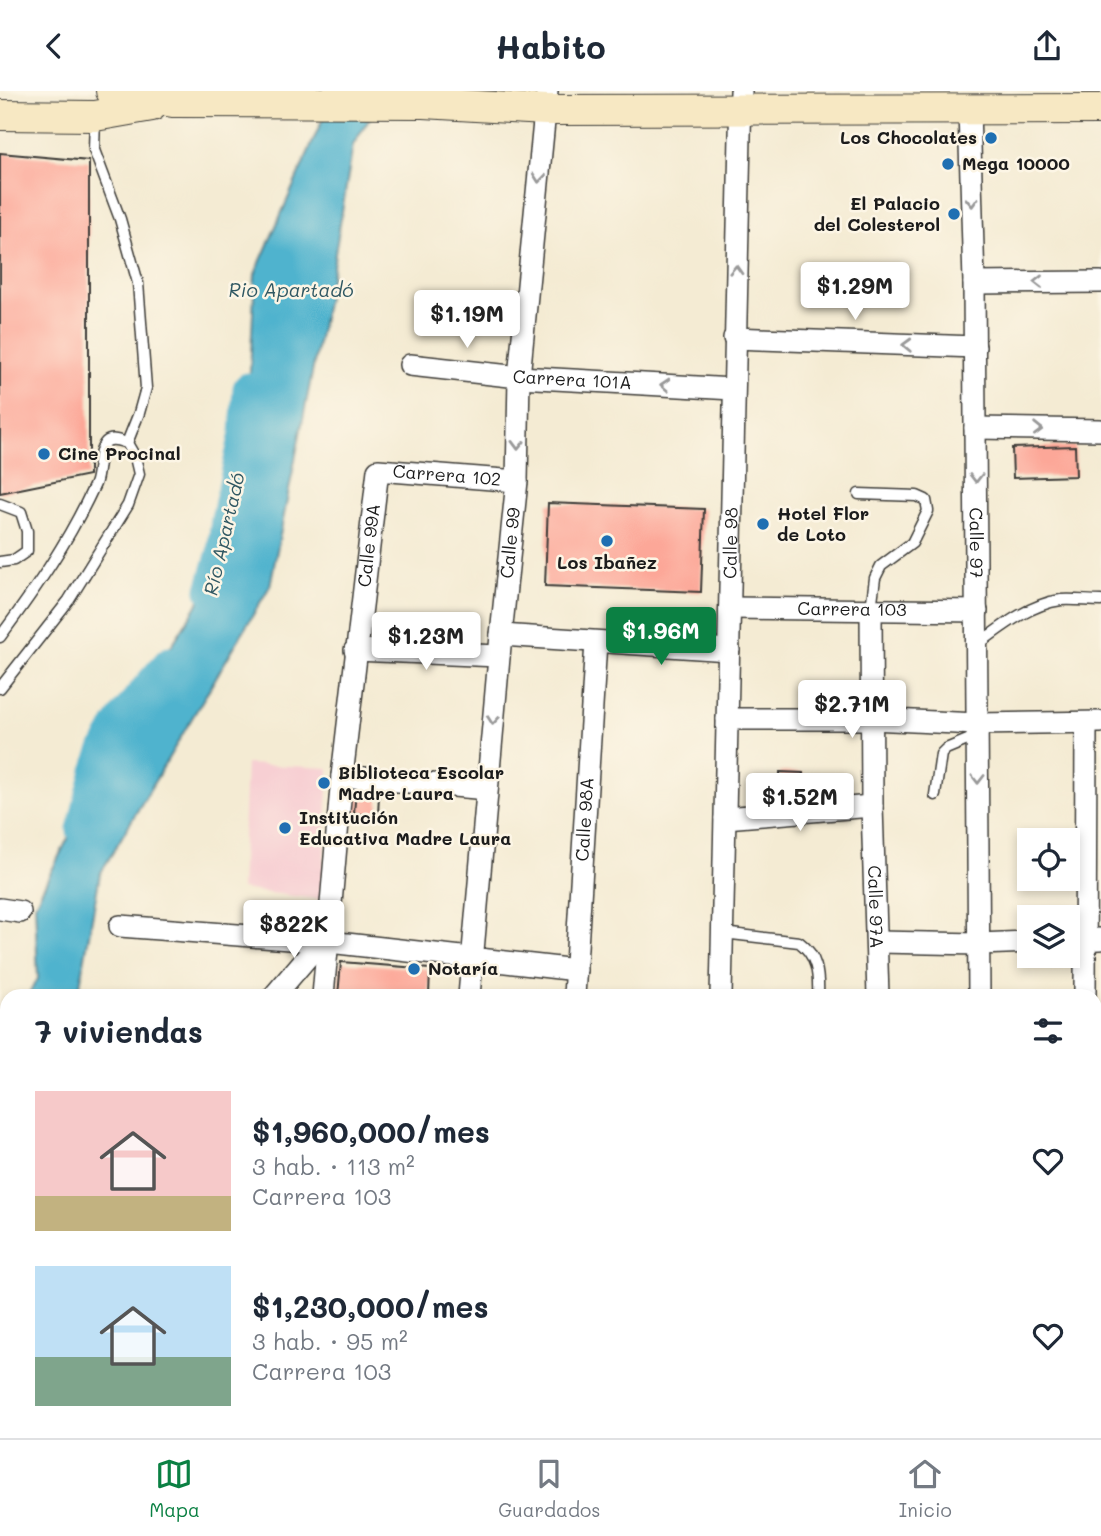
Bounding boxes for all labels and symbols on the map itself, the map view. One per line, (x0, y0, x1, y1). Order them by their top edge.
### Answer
place label: Los Chocolates (840, 125, 977, 149)
marker: Los Chocolates (983, 130, 999, 146)
place label: Mega 10000 (962, 151, 1070, 175)
marker: Mega 10000 (940, 156, 956, 172)
one-way arrow (532, 172, 547, 183)
place label: El Palacio del Colesterol (814, 191, 940, 236)
one-way arrow (964, 197, 979, 208)
marker: El Palacio del Colesterol (946, 206, 962, 222)
pin: $1.29M (798, 263, 912, 322)
one-way arrow (729, 264, 744, 275)
one-way arrow (1032, 274, 1042, 290)
water label: Rio Apartadó (228, 277, 354, 302)
pin: $1.19M (410, 291, 524, 350)
one-way arrow (901, 337, 912, 352)
street label: Carrera 101A (512, 364, 632, 394)
one-way arrow (659, 378, 670, 393)
one-way arrow (1033, 421, 1044, 437)
one-way arrow (510, 440, 526, 451)
place label: Cine Procinal (58, 441, 181, 465)
marker: Cine Procinal (36, 446, 52, 462)
street label: Carrera 102 (392, 458, 502, 491)
water label: Río Apartadó (197, 470, 250, 598)
one-way arrow (968, 474, 984, 484)
place label: Hotel Flor de Loto (777, 501, 869, 546)
street label: Calle 99A (351, 502, 385, 588)
street label: Calle 99 (494, 506, 525, 580)
street label: Calle 98 (717, 507, 743, 579)
street label: Calle 97 (965, 507, 989, 578)
marker: Hotel Flor de Loto (755, 516, 771, 532)
marker: Los Ibañez (599, 533, 615, 549)
place label: Los Ibañez (557, 550, 657, 574)
street label: Carrera 103 (797, 596, 907, 621)
pin: $1.96M (604, 607, 718, 667)
pin: $1.23M (369, 613, 483, 672)
pin: $2.71M (795, 681, 909, 740)
one-way arrow (486, 715, 501, 726)
place label: Biblioteca Escolar Madre Laura (338, 760, 504, 805)
pin: $1.52M (743, 773, 857, 833)
marker: Biblioteca Escolar Madre Laura (316, 775, 332, 791)
one-way arrow (970, 775, 986, 785)
street label: Calle 98A (569, 777, 599, 862)
place label: Institución Educativa Madre Laura (299, 805, 511, 850)
marker: Institución Educativa Madre Laura (277, 820, 293, 836)
street label: Calle 97A (863, 865, 889, 949)
pin: $822K (245, 901, 343, 960)
place label: Notaría (428, 956, 498, 980)
marker: Notaría (406, 961, 422, 977)

